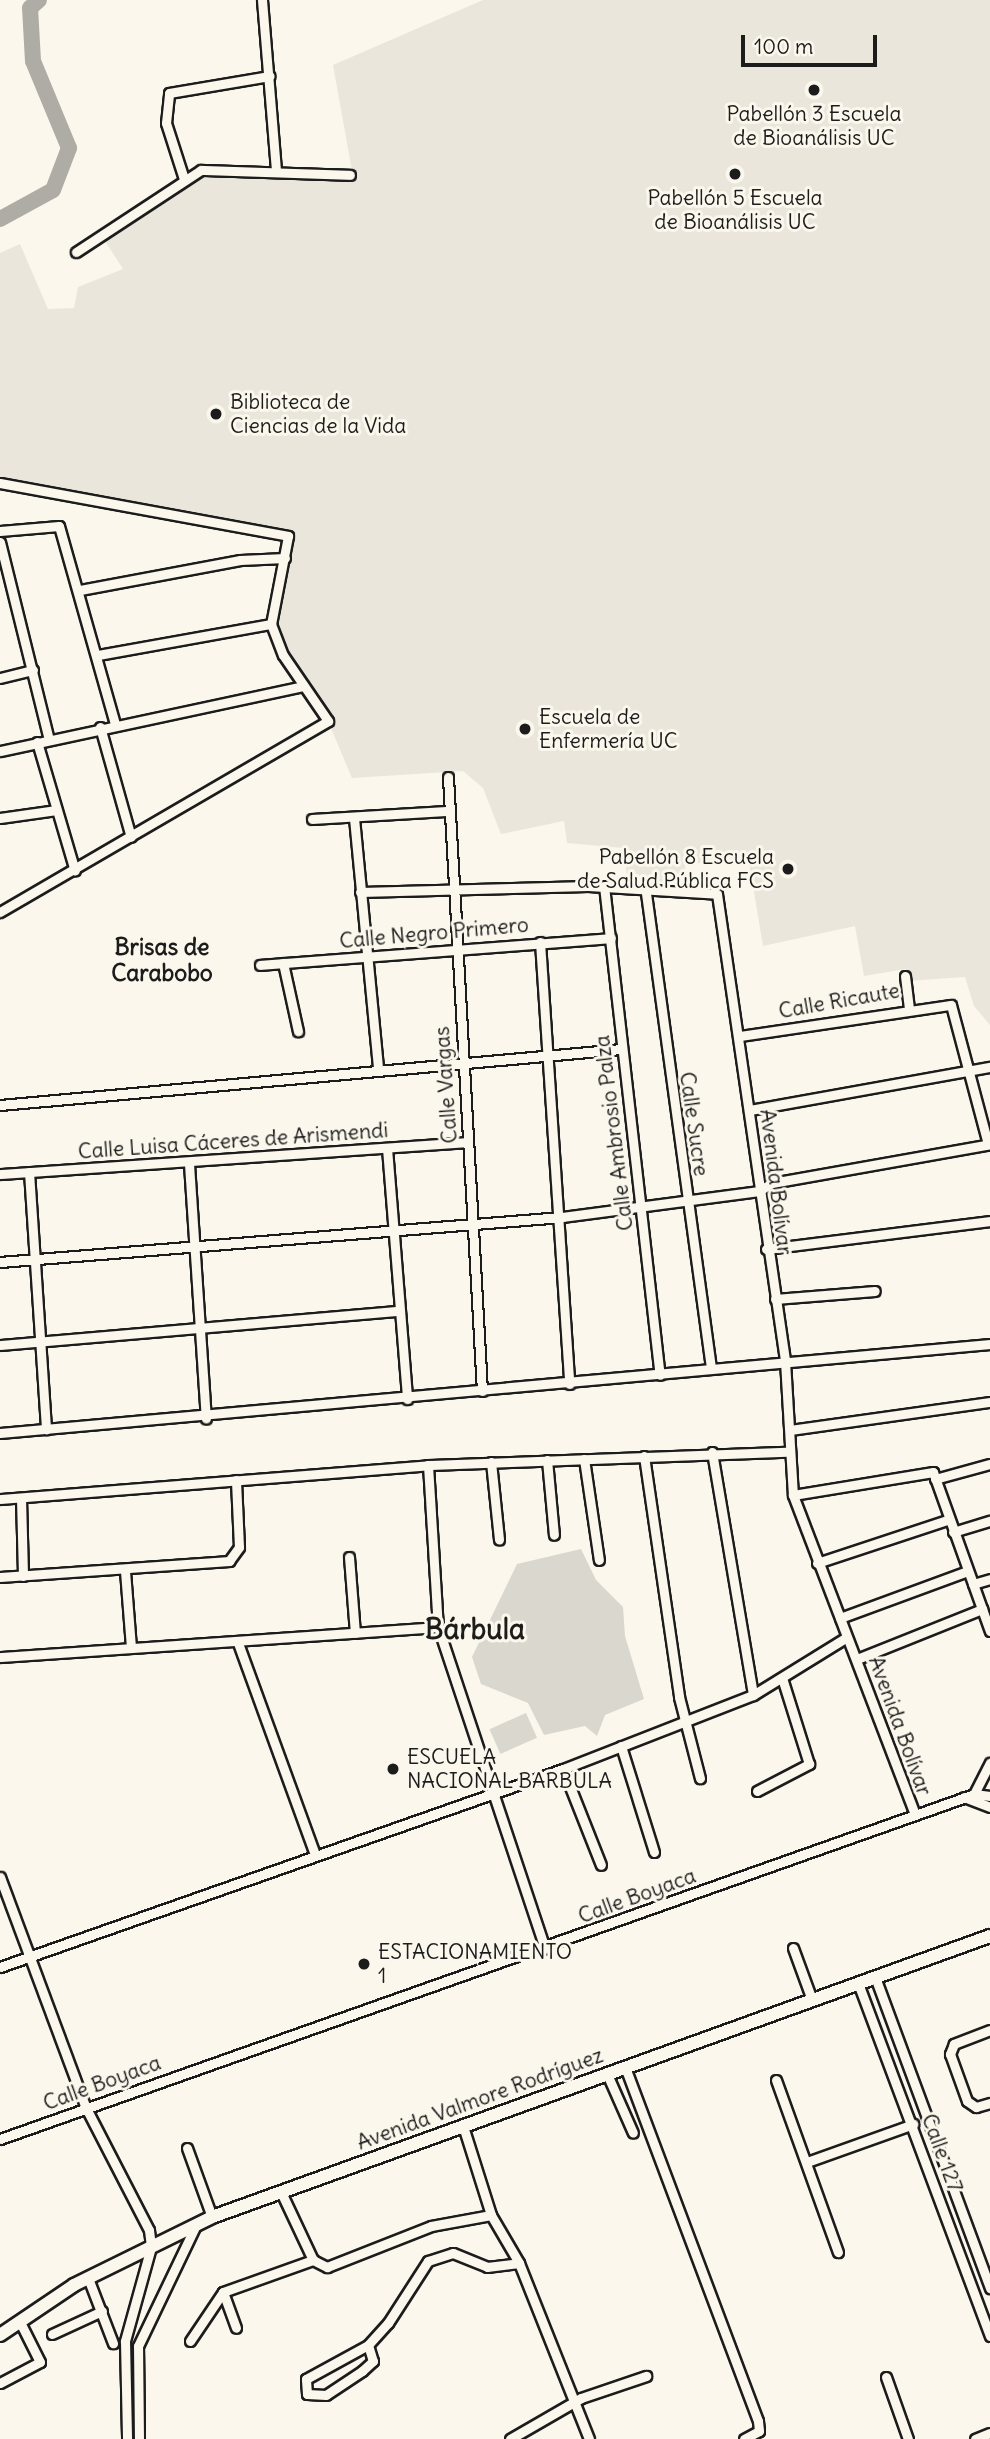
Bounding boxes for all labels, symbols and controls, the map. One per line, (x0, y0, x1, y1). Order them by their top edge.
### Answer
scale bar (745, 21, 881, 65)
text: 100 m (754, 33, 813, 60)
marker: Pabellón 3 Escuela de Bioanálisis UC (806, 82, 822, 98)
place label: Pabellón 3 Escuela de Bioanálisis UC (726, 101, 902, 151)
marker: Pabellón 5 Escuela de Bioanálisis UC (727, 166, 743, 182)
place label: Pabellón 5 Escuela de Bioanálisis UC (647, 185, 823, 235)
place label: Biblioteca de Ciencias de la Vida (230, 389, 406, 439)
marker: Biblioteca de Ciencias de la Vida (208, 406, 224, 422)
place label: Escuela de Enfermería UC (539, 704, 678, 754)
marker: Escuela de Enfermería UC (517, 721, 533, 737)
place label: Pabellón 8 Escuela de Salud Pública FCS (577, 844, 774, 894)
marker: Pabellón 8 Escuela de Salud Pública FCS (780, 861, 796, 877)
street label: Calle Negro Primero (338, 912, 530, 954)
district label: Brisas de Carabobo (111, 933, 213, 987)
street label: Calle Ricaute (777, 978, 901, 1024)
street label: Calle Vargas (429, 1026, 463, 1144)
street label: Calle Ambrosio Palza (590, 1034, 638, 1232)
street label: Calle Sucre (674, 1070, 714, 1178)
street label: Avenida Bolívar (755, 1108, 797, 1256)
street label: Calle Luisa Cáceres de Arismendi (77, 1118, 389, 1164)
district label: Bárbula (425, 1612, 525, 1646)
street label: Avenida Bolívar (863, 1653, 937, 1799)
place label: ESCUELA NACIONAL BARBULA (407, 1744, 612, 1794)
marker: ESCUELA NACIONAL BARBULA (385, 1761, 401, 1777)
street label: Calle Boyaca (575, 1863, 699, 1929)
place label: ESTACIONAMIENTO 1 (378, 1939, 572, 1989)
marker: ESTACIONAMIENTO 1 (356, 1956, 372, 1972)
street label: Avenida Valmore Rodríguez (353, 2043, 607, 2155)
street label: Calle Boyaca (40, 2050, 164, 2116)
street label: Calle 127 (916, 2110, 968, 2196)

